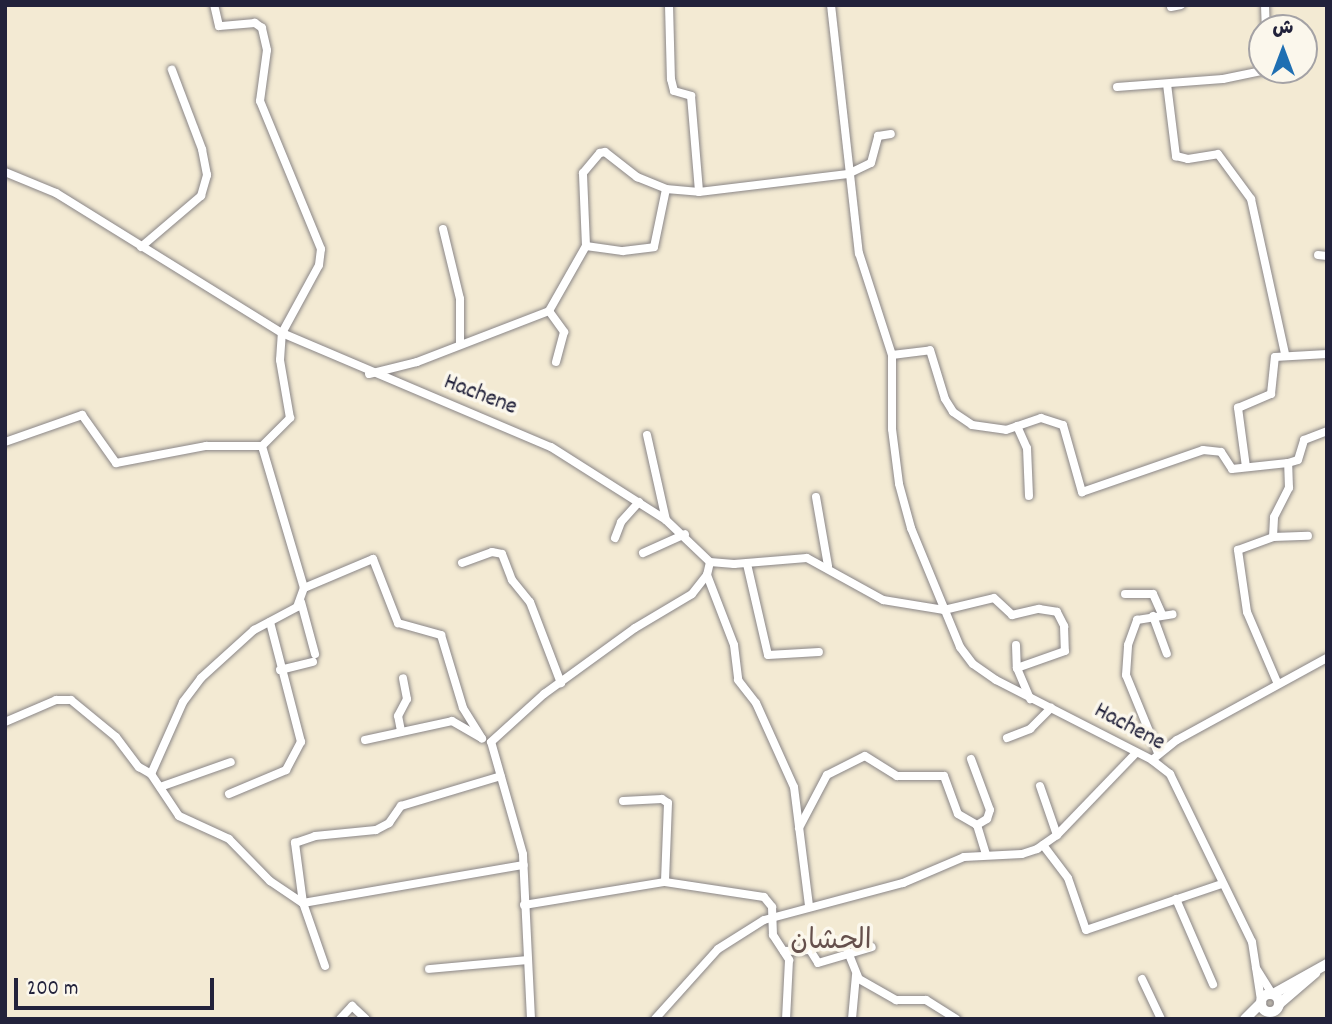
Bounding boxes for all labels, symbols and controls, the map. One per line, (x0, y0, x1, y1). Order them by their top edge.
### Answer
north arrow (1248, 14, 1318, 84)
text: ش (1273, 16, 1293, 43)
street label: Hachene (439, 369, 521, 423)
street label: Hachene (1089, 697, 1169, 759)
district label: الحشان (790, 926, 872, 960)
scale bar (18, 964, 217, 1008)
text: 200 m (27, 975, 78, 1005)

